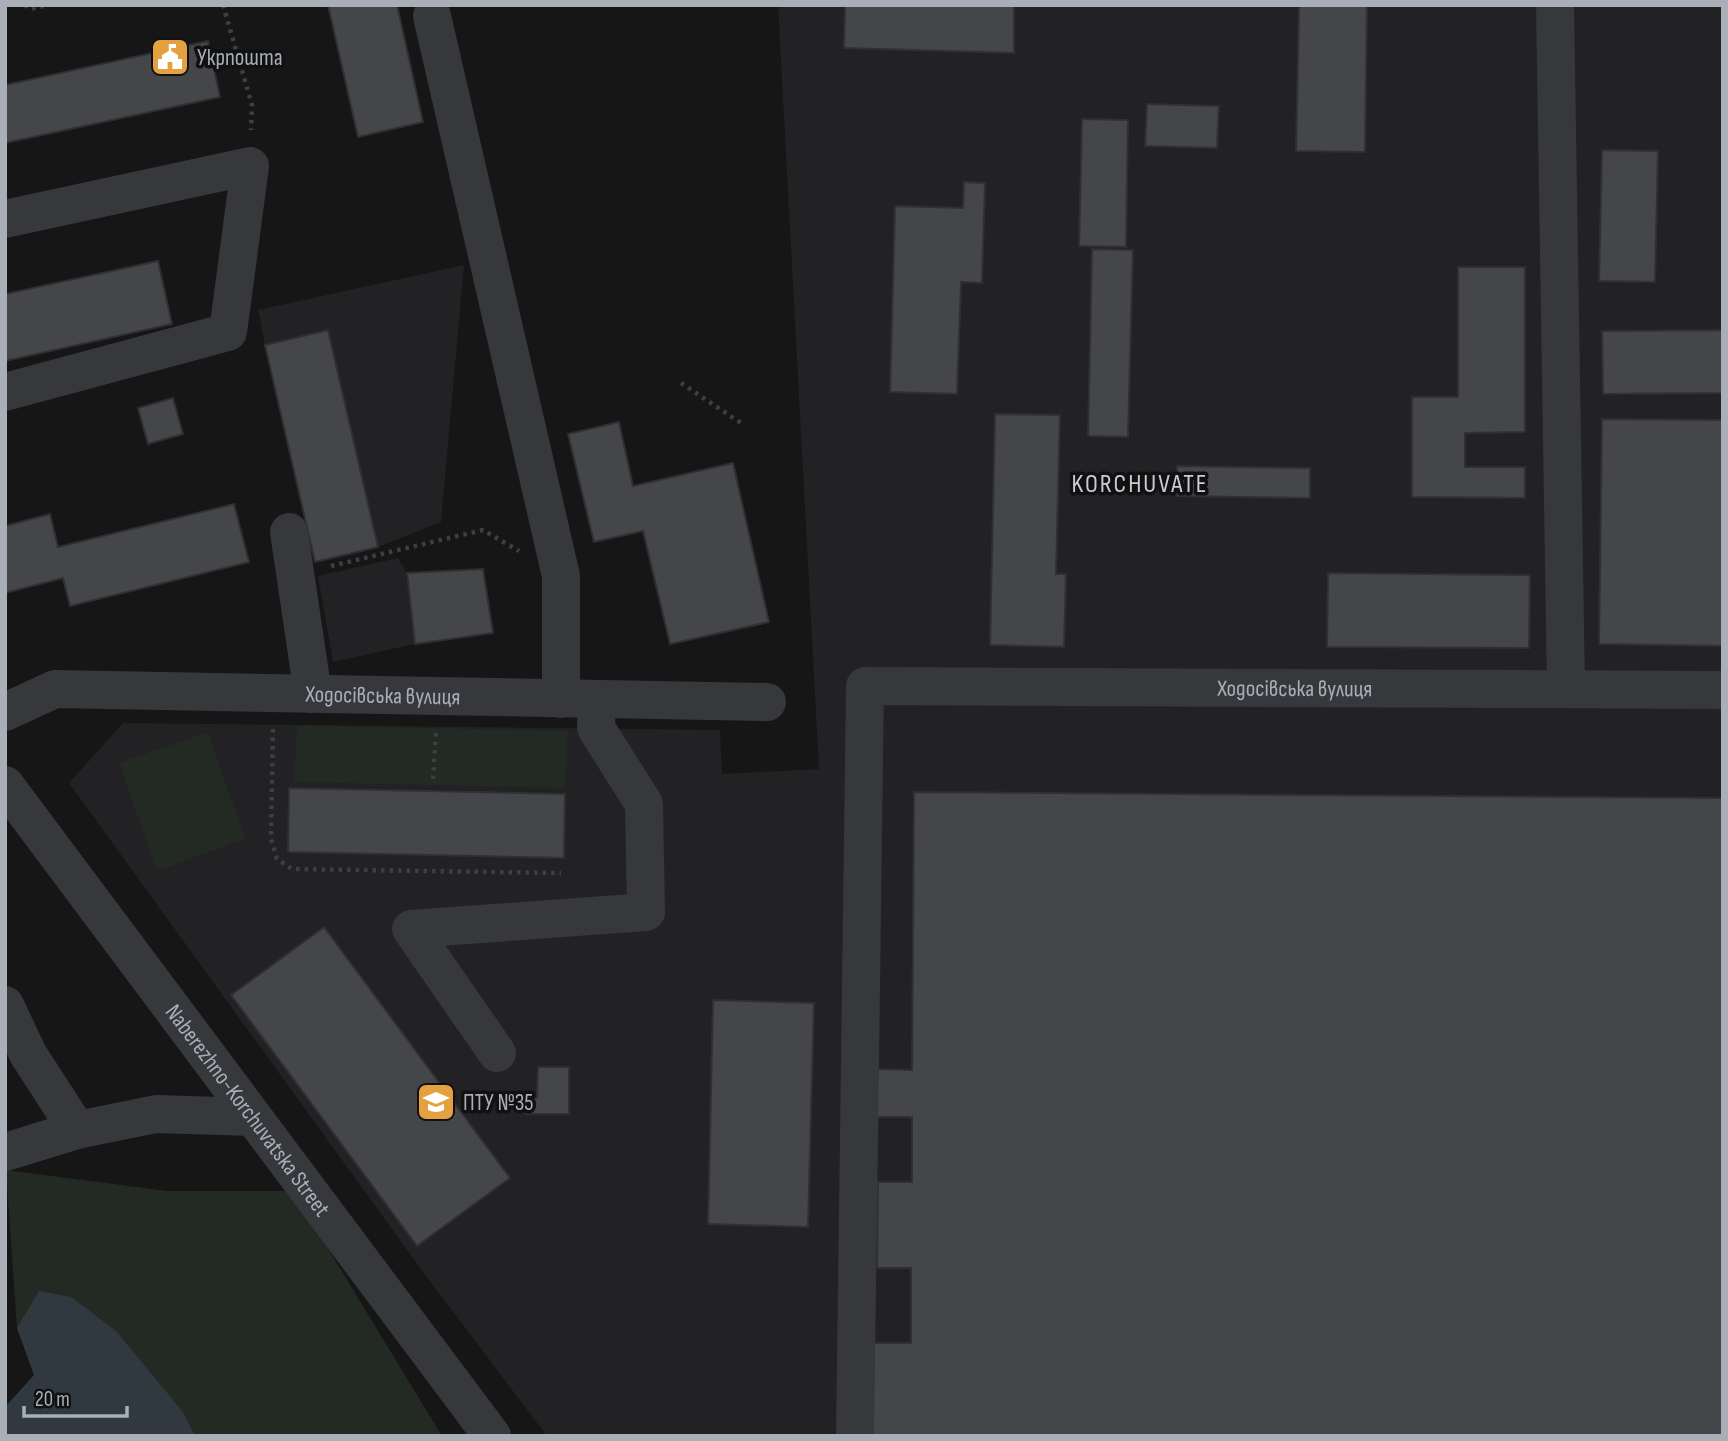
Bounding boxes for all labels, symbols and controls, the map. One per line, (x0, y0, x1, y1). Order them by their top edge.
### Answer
public building icon: Укрпошта (149, 36, 191, 78)
place label: Укрпошта (197, 44, 283, 72)
district label: KORCHUVATE (1071, 469, 1209, 500)
street label: Ходосівська вулиця (1216, 675, 1373, 703)
street label: Ходосівська вулиця (304, 681, 461, 711)
street label: Naberezhno-Korchuvatska Street (159, 999, 336, 1222)
school or university icon: ПТУ №35 (415, 1081, 457, 1123)
place label: ПТУ №35 (463, 1089, 534, 1117)
scale bar (24, 1374, 128, 1418)
text: 20 m (35, 1387, 70, 1412)

